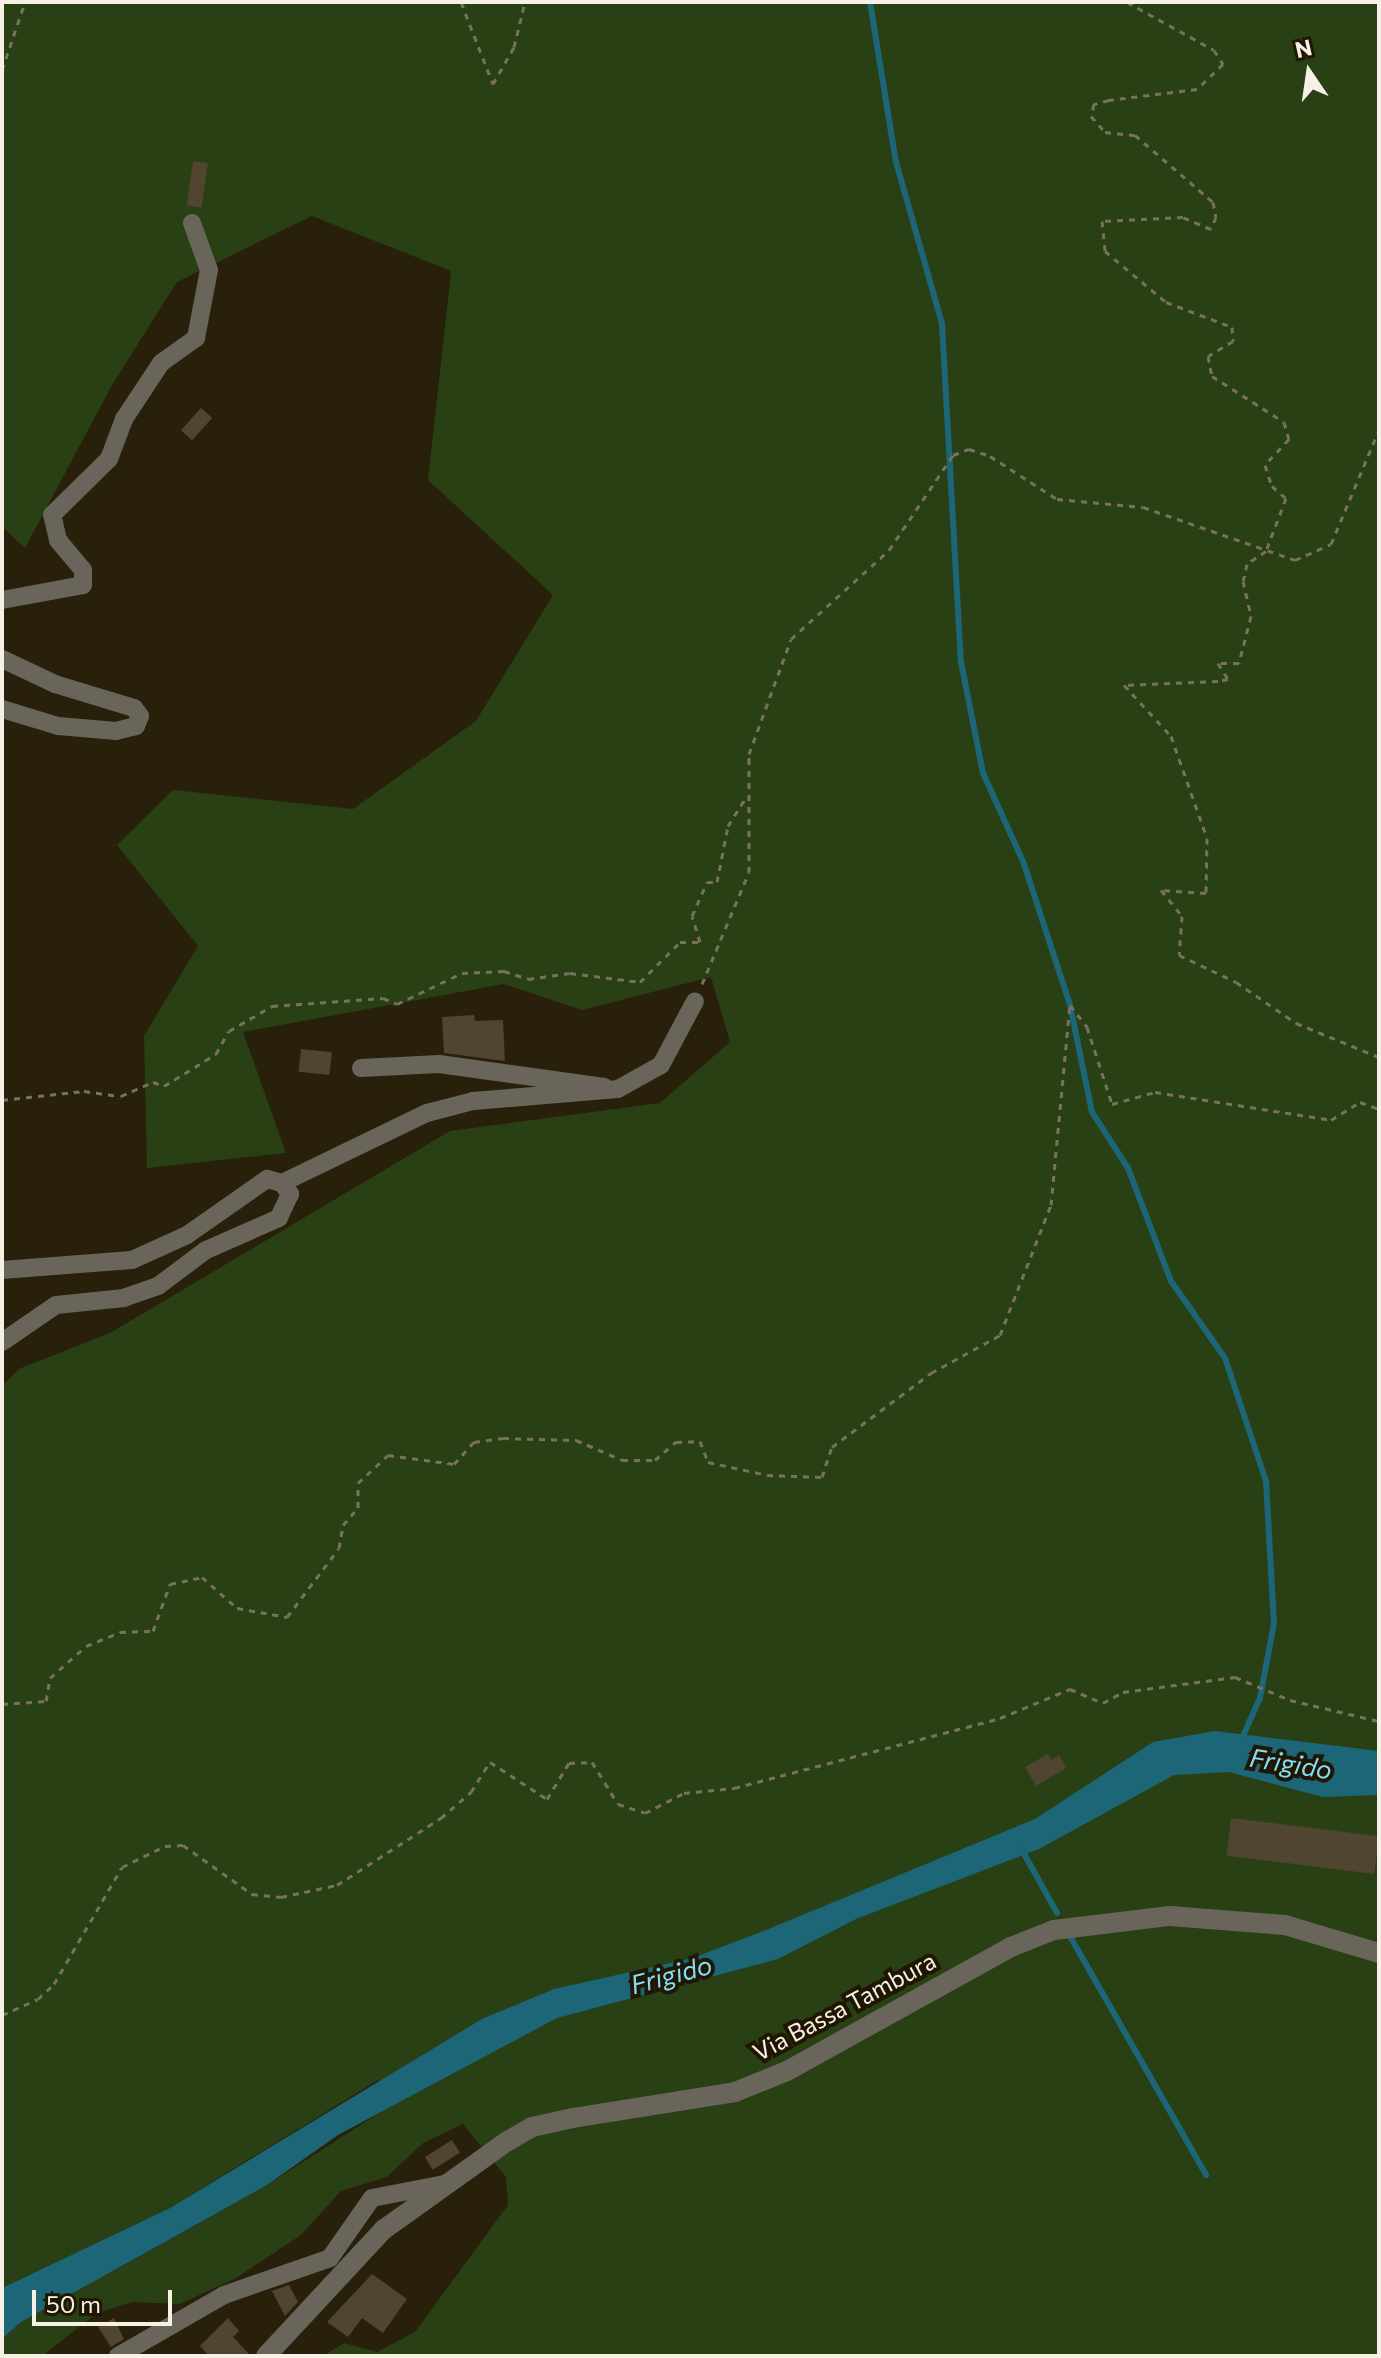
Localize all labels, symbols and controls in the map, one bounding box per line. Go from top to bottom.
north arrow [1269,32,1349,112]
text: N [1292,33,1315,63]
water label: Frigido [1248,1741,1334,1785]
street label: Via Bassa Tambura [748,1946,940,2066]
water label: Frigido [627,1948,715,2000]
scale bar [36,2274,176,2324]
text: 50 m [46,2289,101,2318]

